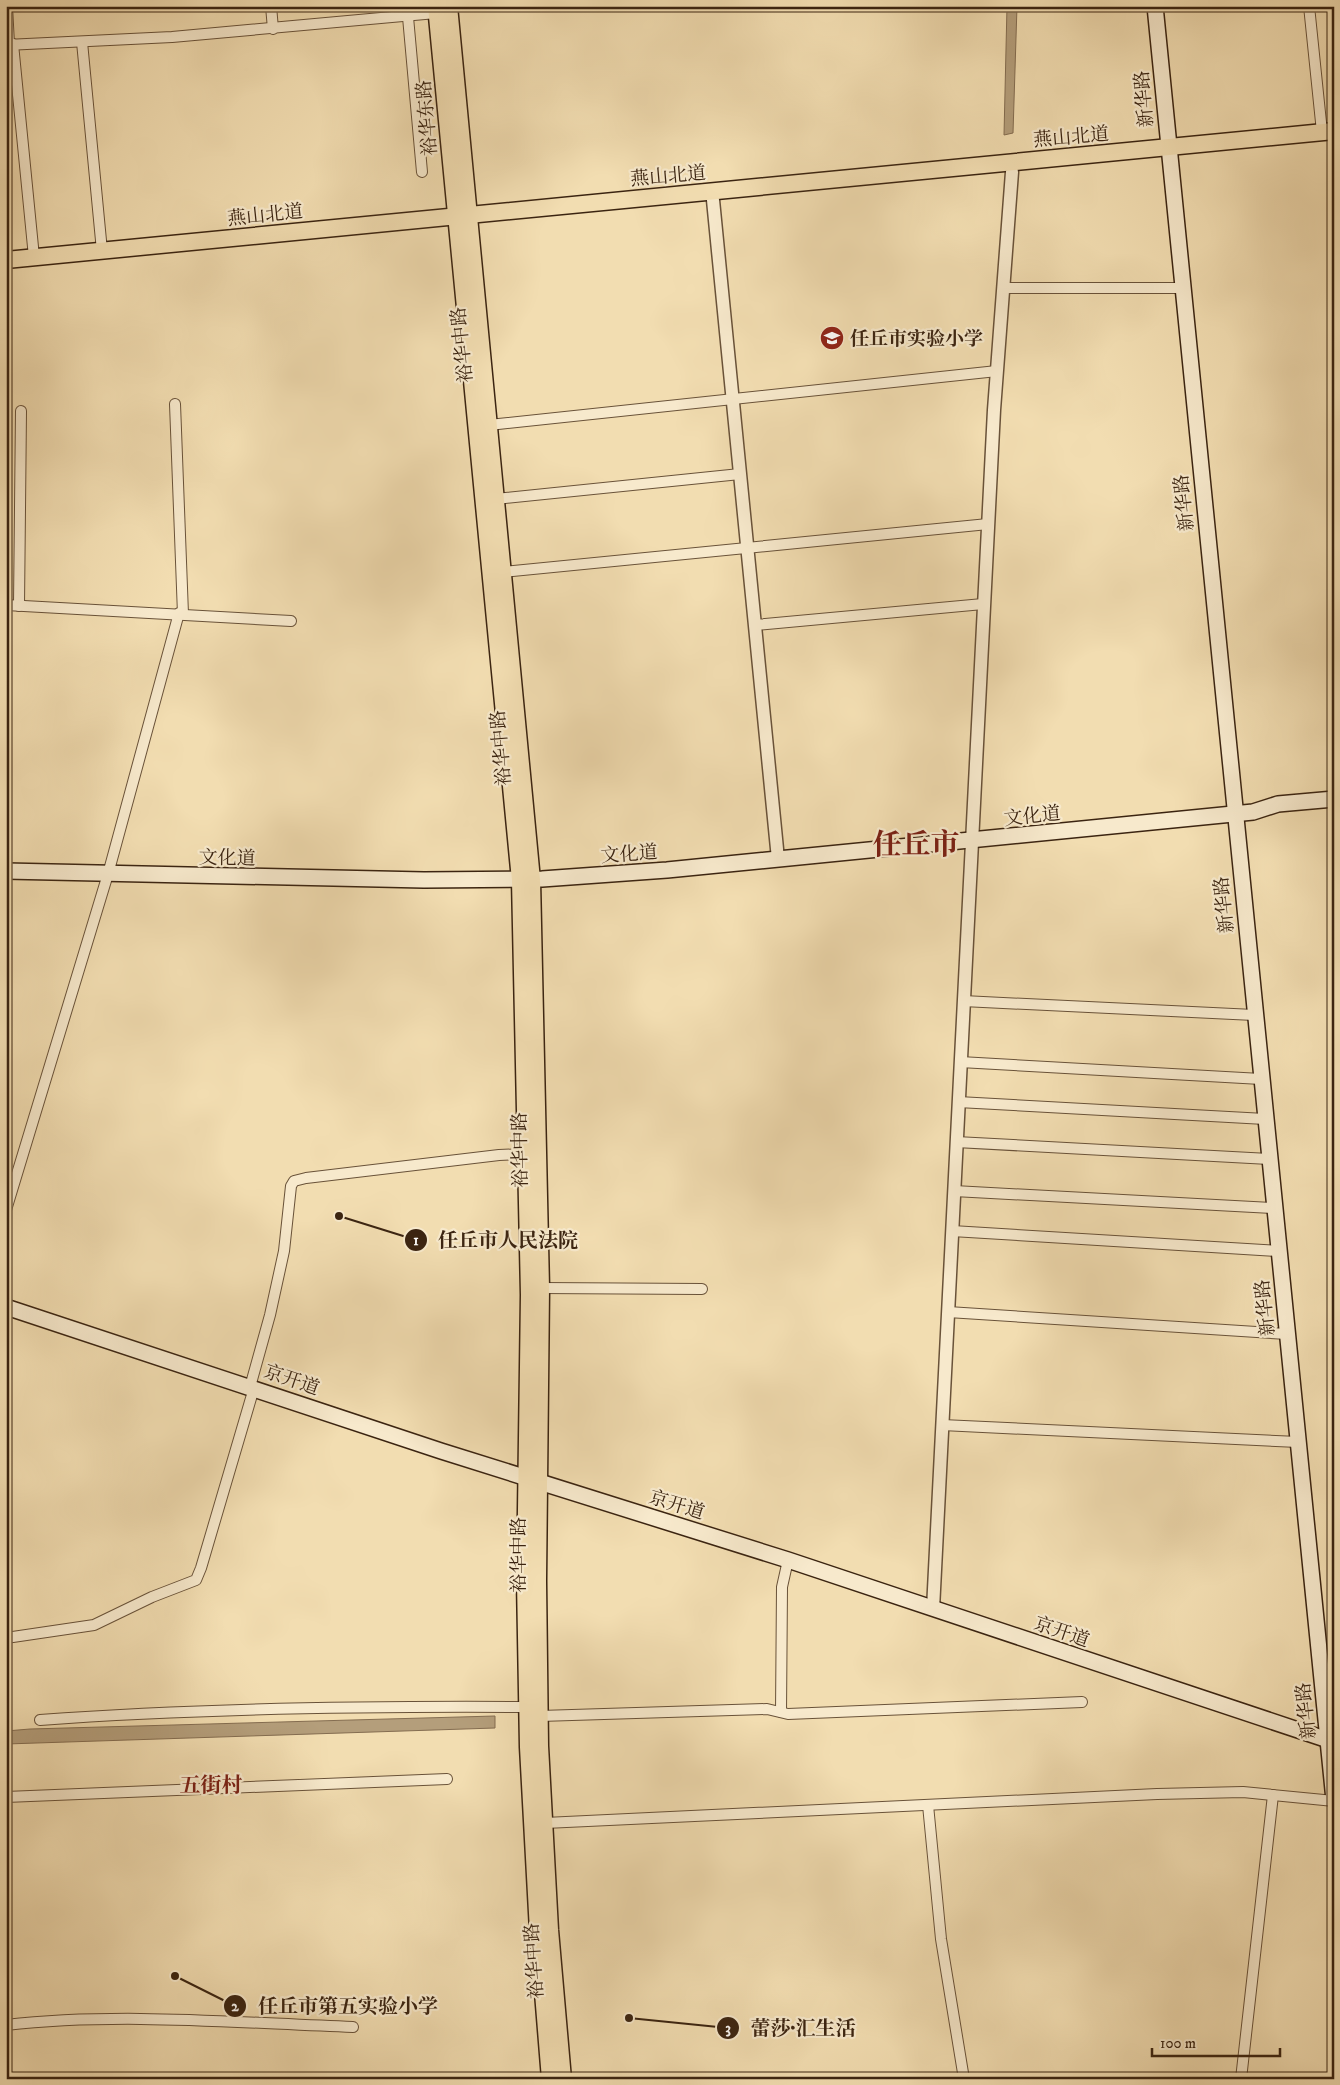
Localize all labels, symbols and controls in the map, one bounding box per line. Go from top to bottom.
street label: 新华路 [1131,69,1158,128]
street label: 裕华东路 [413,79,442,157]
street label: 燕山北道 [1032,123,1110,152]
street label: 燕山北道 [629,162,707,191]
street label: 燕山北道 [226,200,304,231]
street label: 裕华中路 [447,306,478,384]
school or university icon: 任丘市实验小学 [819,325,845,351]
place label: 任丘市实验小学 [850,328,983,351]
street label: 新华路 [1170,473,1199,532]
street label: 裕华中路 [487,709,516,787]
street label: 文化道 [1003,802,1062,831]
district label: 任丘市 [872,828,960,864]
street label: 文化道 [600,841,658,868]
street label: 文化道 [198,847,256,870]
street label: 新华路 [1210,875,1239,934]
street label: 裕华中路 [508,1112,533,1188]
callout: 任丘市人民法院 [403,1223,588,1258]
text: 任丘市人民法院 [438,1229,578,1254]
text: 1 [413,1231,419,1250]
street label: 新华路 [1251,1278,1280,1337]
street label: 京开道 [261,1360,322,1401]
street label: 京开道 [646,1486,707,1525]
street label: 裕华中路 [508,1517,531,1593]
street label: 京开道 [1031,1612,1092,1653]
street label: 新华路 [1292,1681,1321,1740]
district label: 五街村 [180,1773,243,1799]
street label: 裕华中路 [520,1922,549,2000]
callout: 任丘市第五实验小学 [223,1988,448,2023]
text: 任丘市第五实验小学 [258,1995,438,2020]
text: 2 [231,1997,239,2016]
callout: 蕾莎·汇生活 [716,2010,865,2045]
text: 蕾莎·汇生活 [751,2017,855,2042]
text: 3 [725,2019,731,2038]
scale bar [1152,2025,1280,2057]
text: 100 m [1160,2034,1196,2053]

